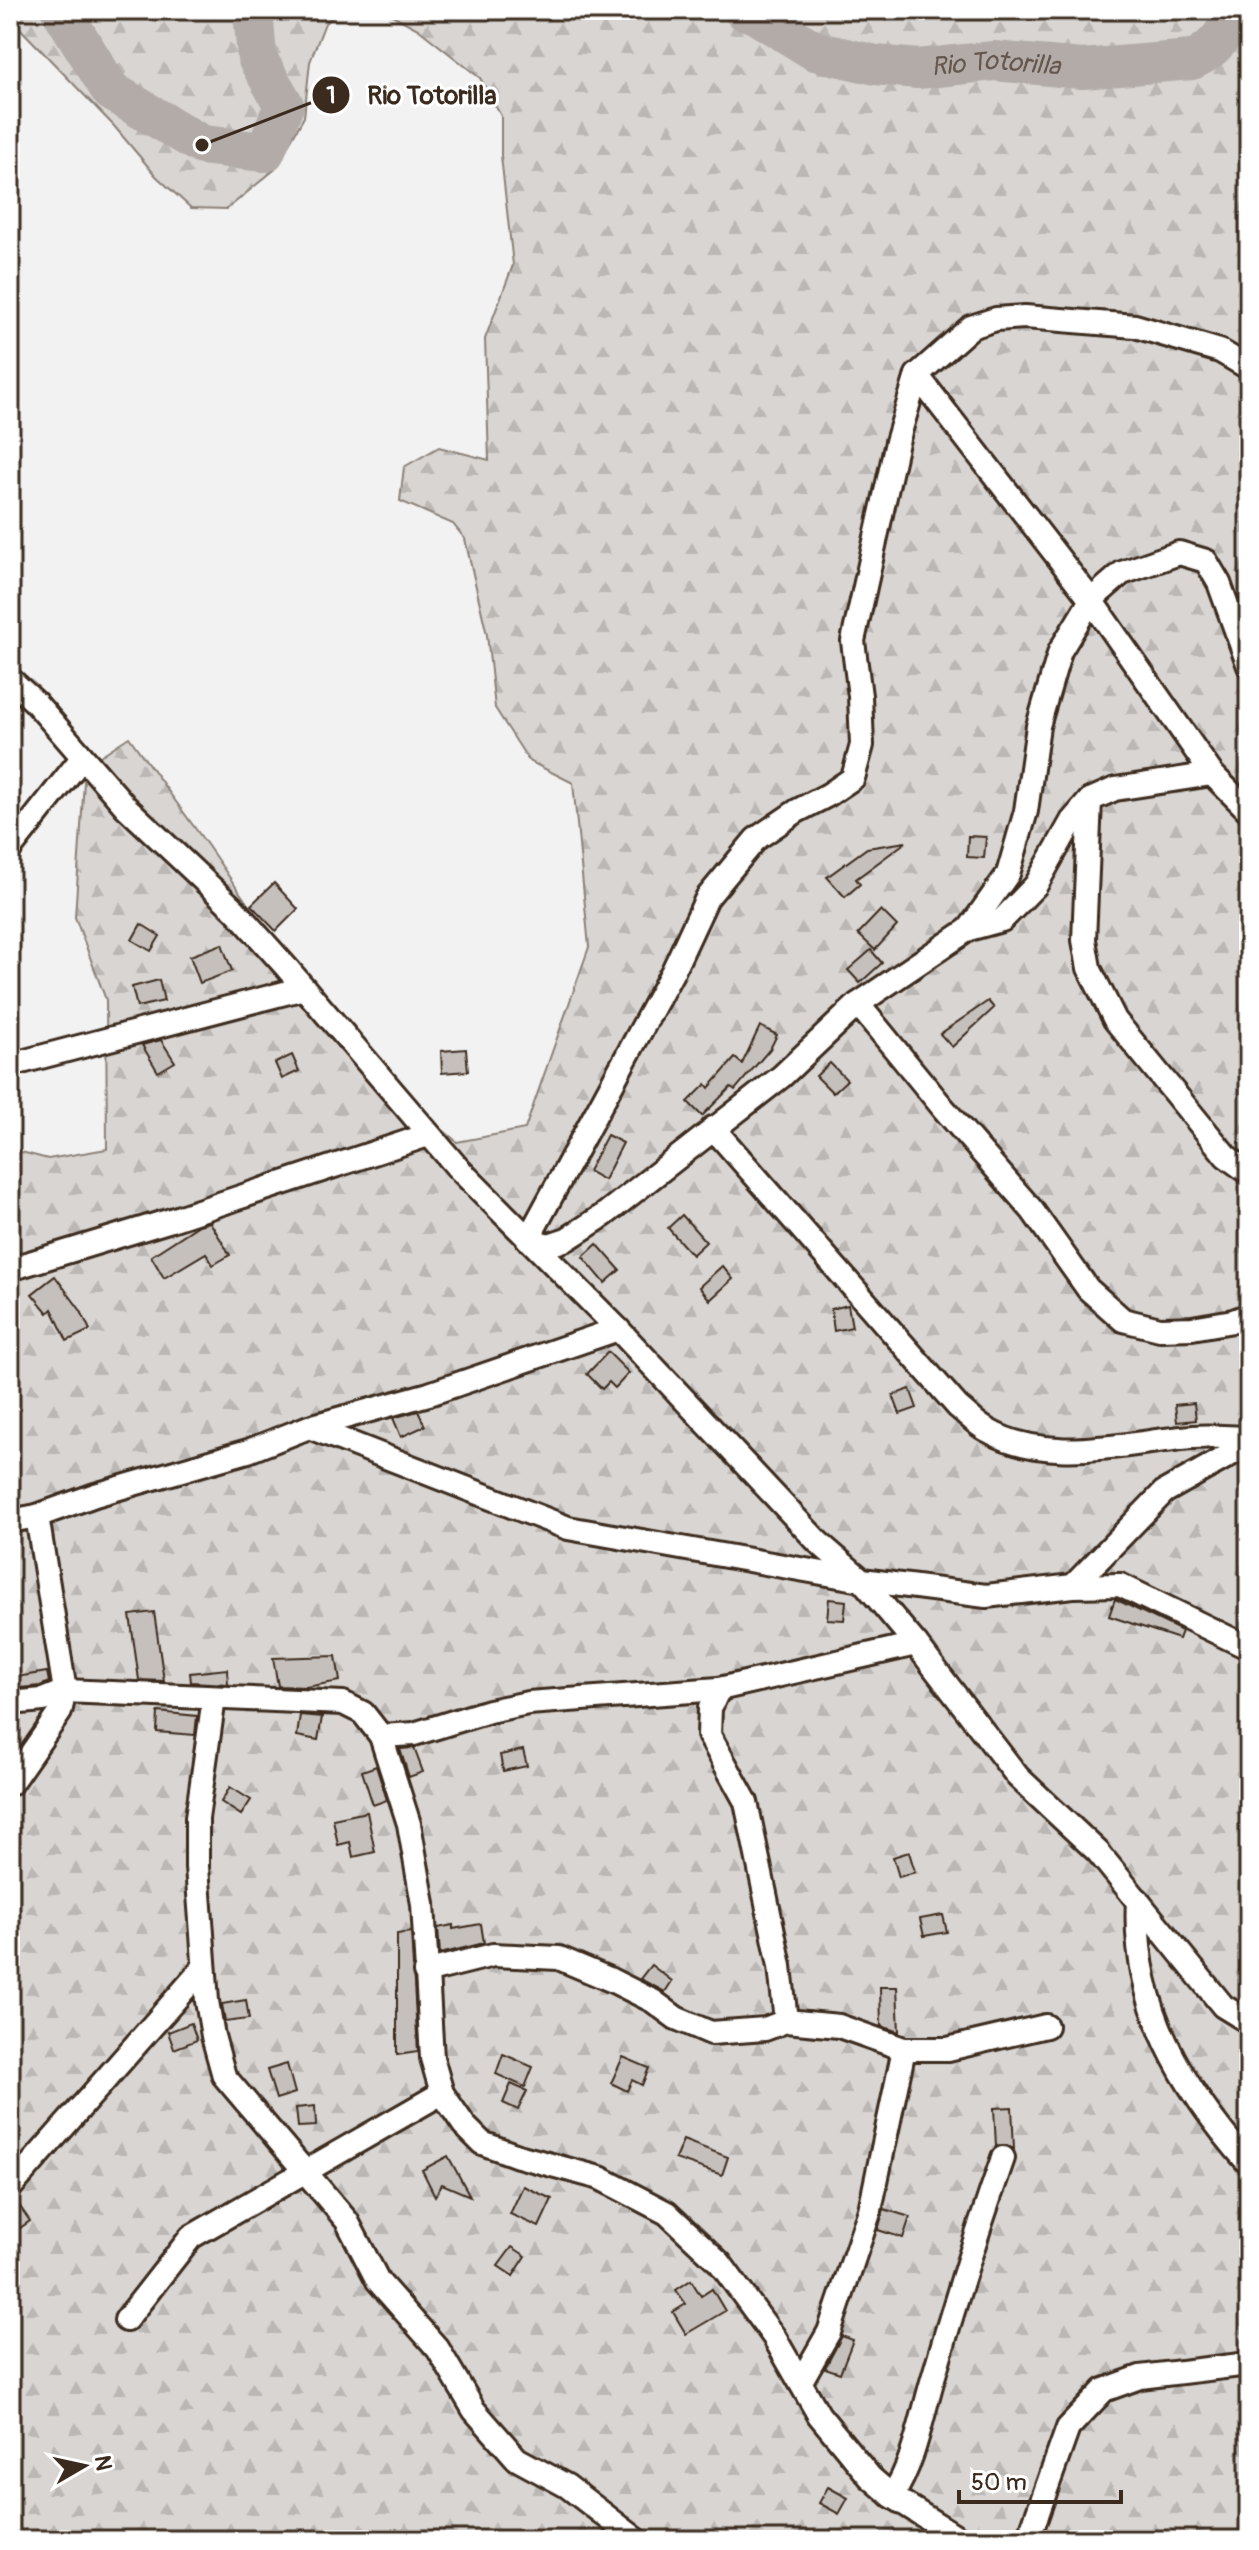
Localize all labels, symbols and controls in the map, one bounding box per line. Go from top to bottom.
water label: Rio Totorilla [930,45,1063,84]
callout: Rio Totorilla [311,70,512,120]
text: Rio Totorilla [367,80,497,112]
text: 1 [326,81,336,110]
north arrow [44,2426,124,2506]
text: N [88,2453,118,2473]
scale bar [959,2454,1121,2504]
text: 50 m [971,2468,1027,2497]

